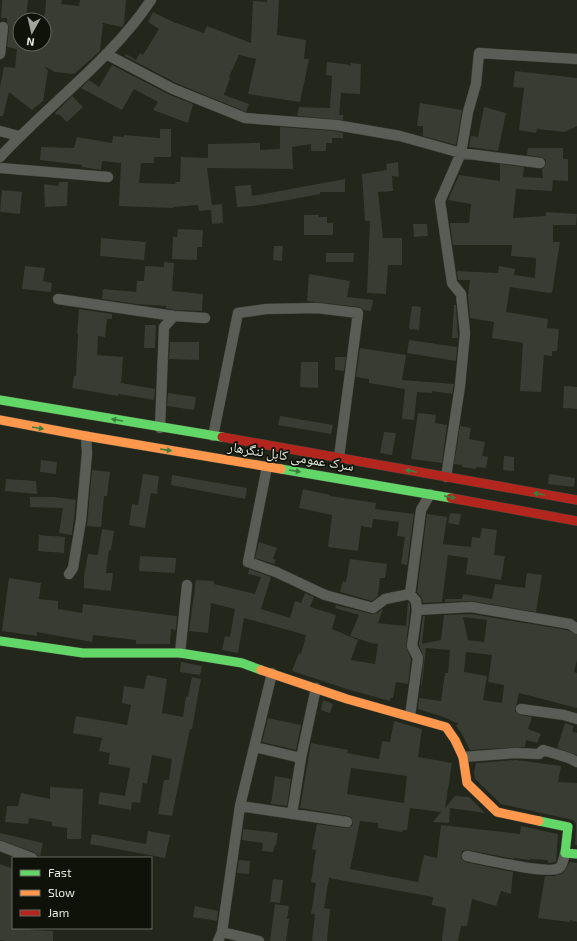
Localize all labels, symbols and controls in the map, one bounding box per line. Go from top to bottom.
north arrow [12,12,52,52]
text: N [26,35,35,49]
one-way arrow [111,417,123,423]
one-way arrow [32,425,44,431]
street label: سرک عمومی کابل ننگرهار [226,437,355,475]
one-way arrow [160,447,173,453]
one-way arrow [405,467,417,473]
one-way arrow [289,468,301,474]
one-way arrow [532,490,545,496]
one-way arrow [444,495,457,501]
legend [12,857,152,929]
text: Fast [48,865,72,879]
text: Slow [48,885,75,899]
text: Jam [48,905,69,919]

